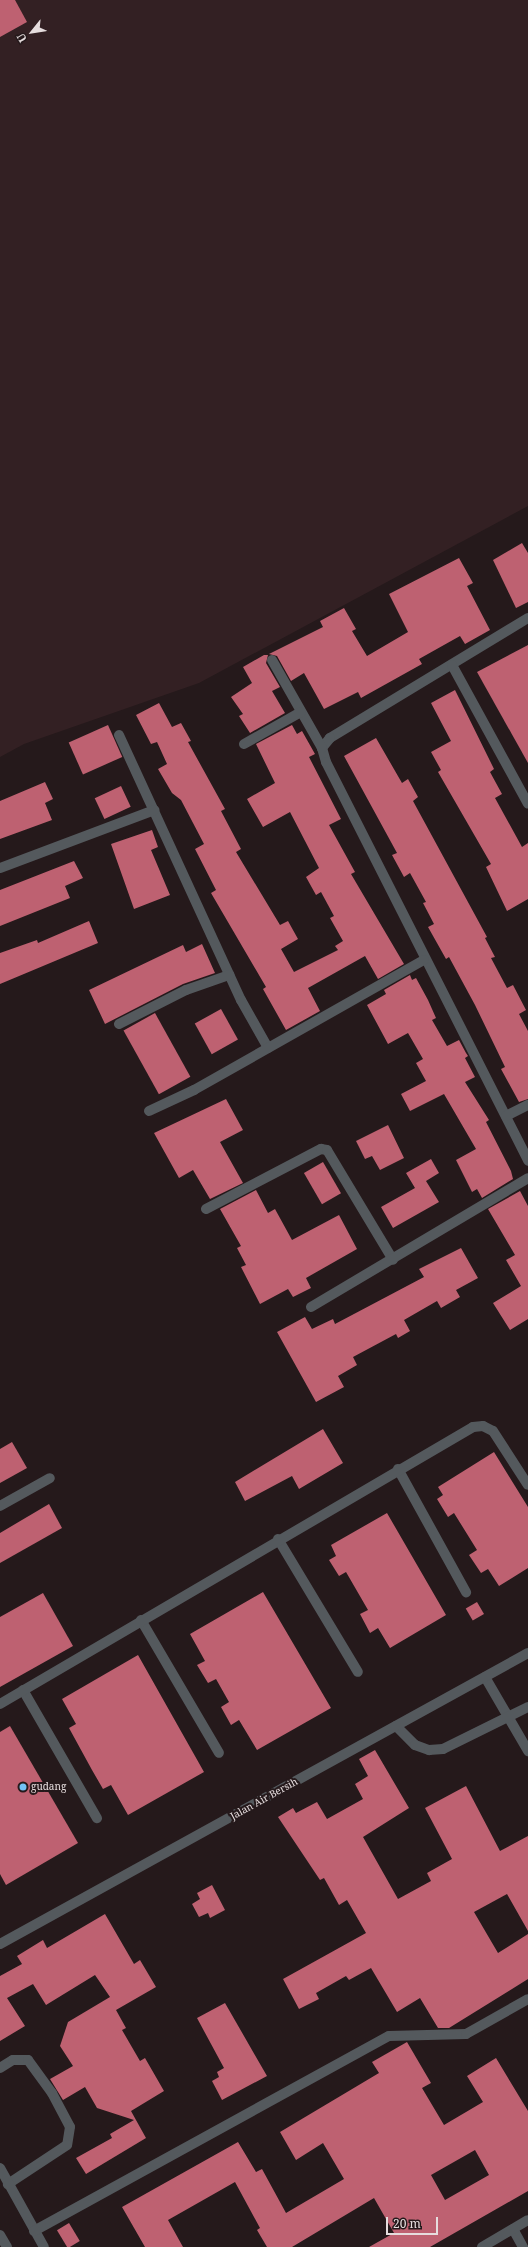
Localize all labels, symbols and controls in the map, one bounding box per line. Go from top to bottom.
north arrow [12,12,52,52]
text: U [13,31,30,46]
street label: Jalan Air Bersih [228,1776,300,1822]
place label: gudang [31,1781,66,1793]
marker: gudang [18,1782,28,1792]
scale bar [388,2209,440,2235]
text: 20 m [393,2215,421,2232]

